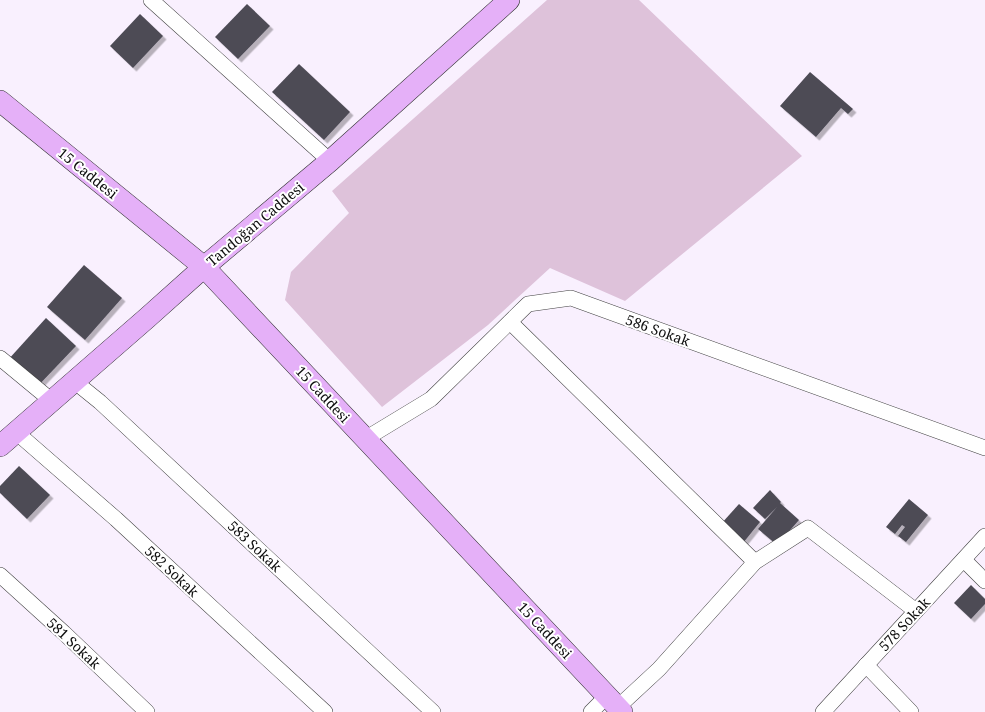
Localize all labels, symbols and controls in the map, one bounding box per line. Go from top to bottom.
street label: 15 Caddesi [54,143,122,203]
street label: Tandoğan Caddesi [202,177,308,270]
street label: 586 Sokak [623,310,694,351]
street label: 15 Caddesi [292,361,355,427]
street label: 583 Sokak [224,516,287,576]
street label: 582 Sokak [141,541,204,601]
street label: 578 Sokak [874,592,934,655]
street label: 15 Caddesi [514,597,577,663]
street label: 581 Sokak [43,613,106,673]

